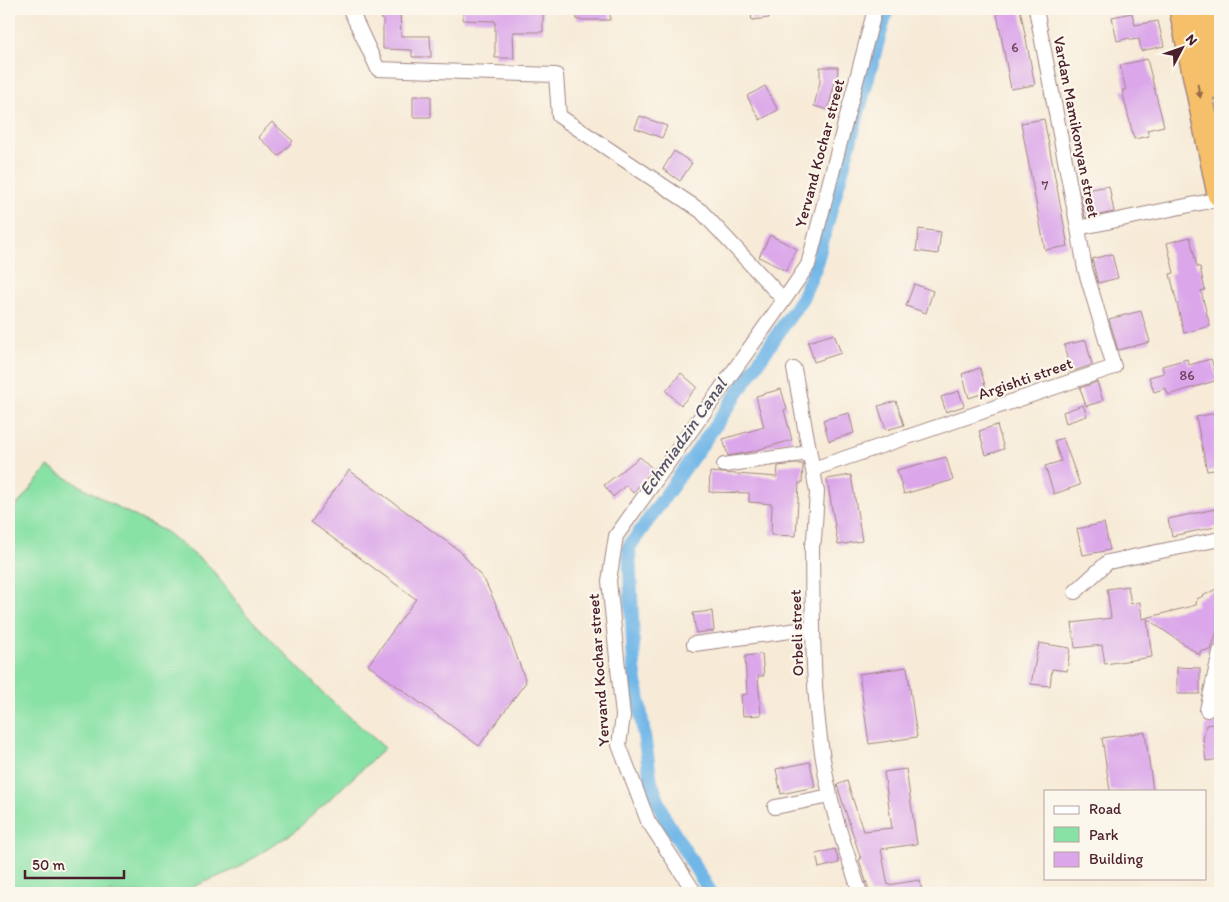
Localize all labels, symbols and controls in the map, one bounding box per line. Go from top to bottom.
north arrow [1156,22,1206,72]
text: N [1182,31,1201,49]
street label: Vardan Mamikonyan street [1050,35,1103,220]
house number: 6 [1011,39,1019,56]
street label: Yervand Kochar street [790,77,848,230]
one-way arrow [1195,83,1203,98]
house number: 7 [1042,177,1049,194]
street label: Argishti street [975,353,1075,404]
house number: 86 [1179,367,1195,384]
water label: Echmiadzin Canal [634,373,733,500]
street label: Orbeli street [785,589,808,677]
street label: Yervand Kochar street [584,593,613,747]
legend [1044,790,1206,880]
text: Road [1089,800,1122,818]
text: Park [1089,826,1119,844]
scale bar [25,847,124,879]
text: Building [1089,850,1143,868]
text: 50 m [32,856,65,874]

